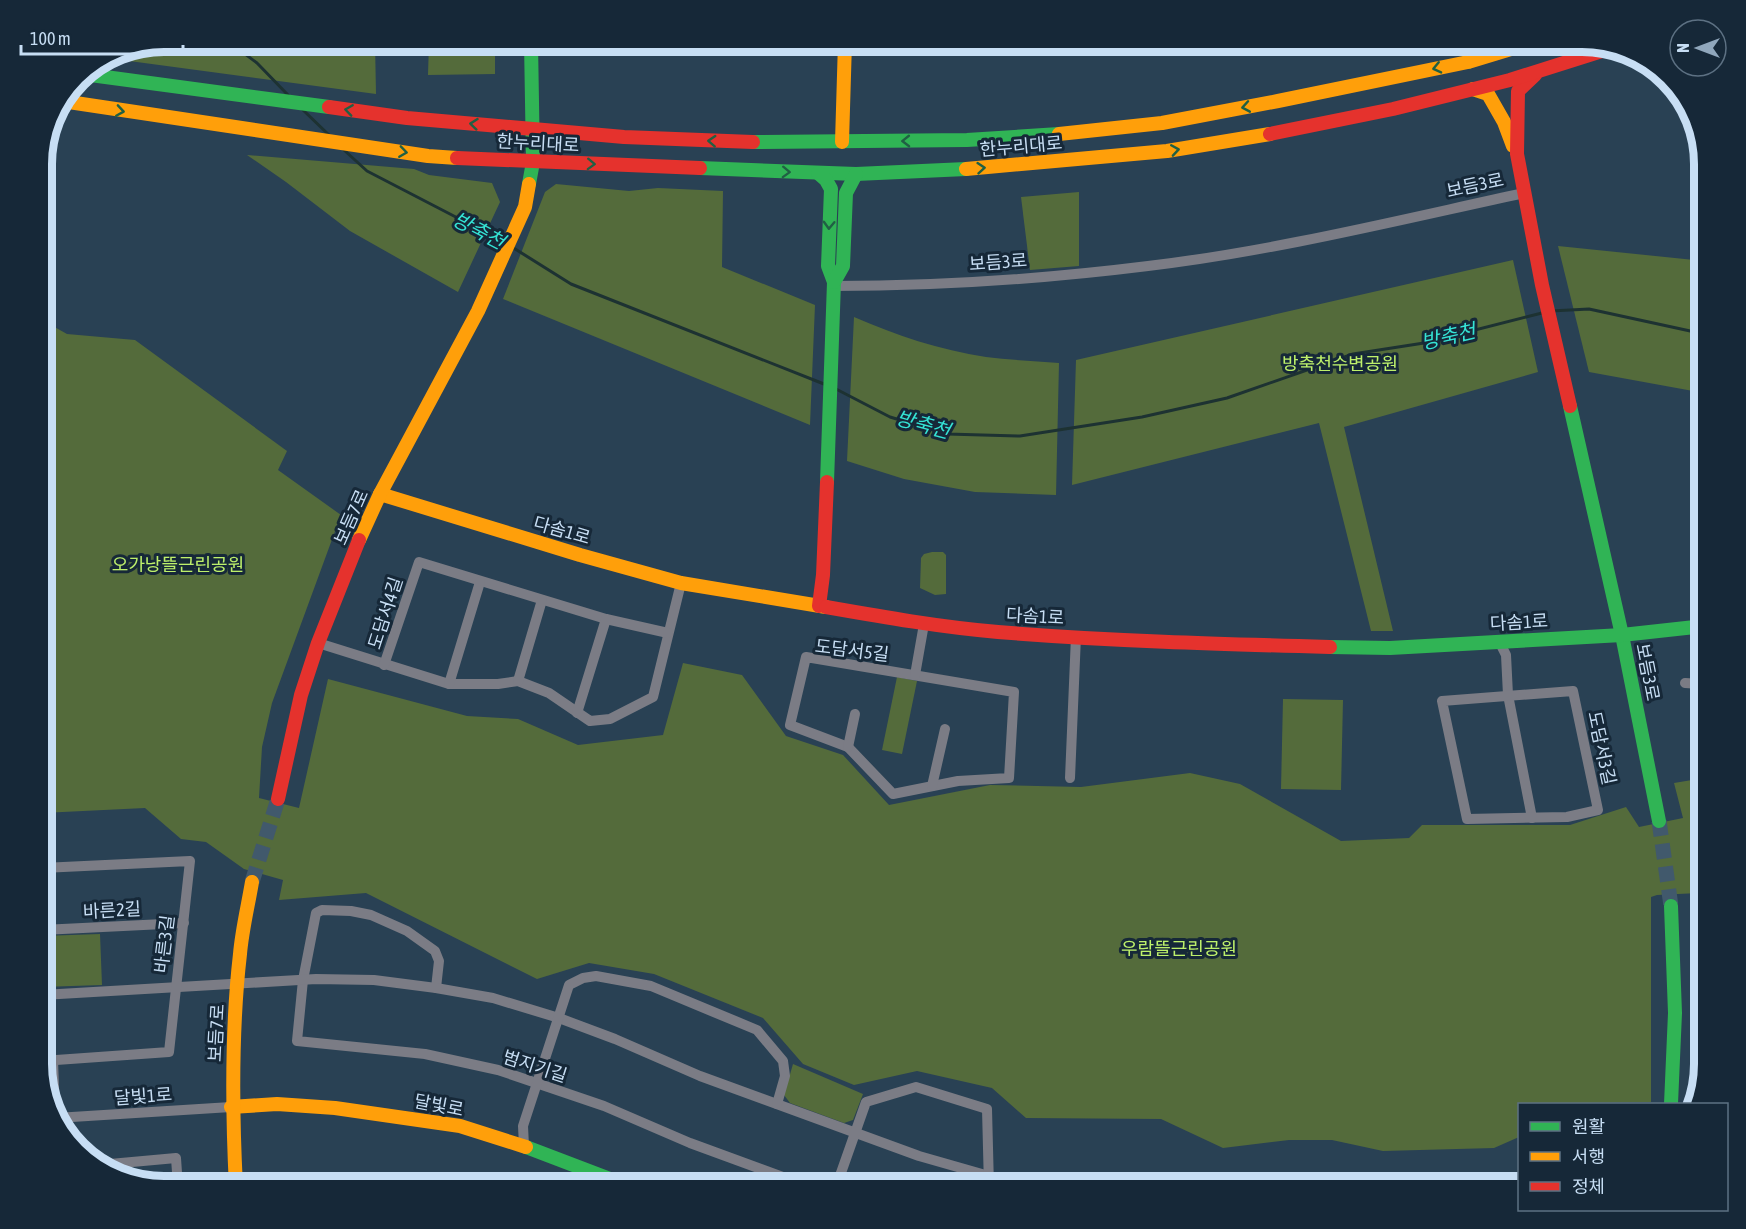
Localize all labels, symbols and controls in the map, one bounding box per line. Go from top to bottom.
scale bar [21,18,183,56]
north arrow [1668,18,1728,78]
text: 100 m [30,28,71,49]
text: N [1674,43,1692,53]
one-way arrow [1432,61,1442,74]
one-way arrow [1242,100,1252,113]
one-way arrow [115,104,124,116]
one-way arrow [345,104,354,116]
one-way arrow [470,118,479,131]
street label: 한누리대로 [496,130,580,156]
street label: 한누리대로 [979,132,1063,160]
one-way arrow [707,135,716,148]
one-way arrow [902,135,911,147]
one-way arrow [1170,144,1180,157]
one-way arrow [399,146,408,158]
one-way arrow [587,158,596,170]
one-way arrow [976,161,985,174]
one-way arrow [782,166,791,178]
street label: 보듬3로 [1444,169,1506,201]
water label: 방축천 [449,207,511,254]
one-way arrow [823,221,836,230]
street label: 보듬3로 [968,249,1028,275]
water label: 방축천 [1419,318,1480,353]
park label: 방축천수변공원 [1282,353,1398,374]
water label: 방축천 [893,406,955,443]
street label: 보듬7로 [330,486,372,548]
street label: 다솜1로 [531,512,593,548]
park label: 오가낭뜰근린공원 [112,554,244,575]
street label: 도담서4길 [363,574,407,652]
street label: 다솜1로 [1005,604,1065,628]
street label: 다솜1로 [1489,610,1549,634]
street label: 도담서5길 [814,635,890,665]
street label: 보듬3로 [1632,641,1664,703]
street label: 도담서3길 [1584,709,1620,787]
street label: 바른2길 [82,898,142,922]
street label: 바른3길 [150,914,178,974]
park label: 우람뜰근린공원 [1121,938,1237,959]
street label: 보듬7로 [204,1003,228,1063]
street label: 범지기길 [500,1046,570,1086]
street label: 달빛1로 [113,1083,173,1109]
street label: 달빛로 [413,1090,465,1120]
legend [1518,1103,1728,1211]
text: 원활 [1572,1116,1605,1137]
text: 서행 [1572,1146,1605,1167]
text: 정체 [1572,1176,1605,1197]

